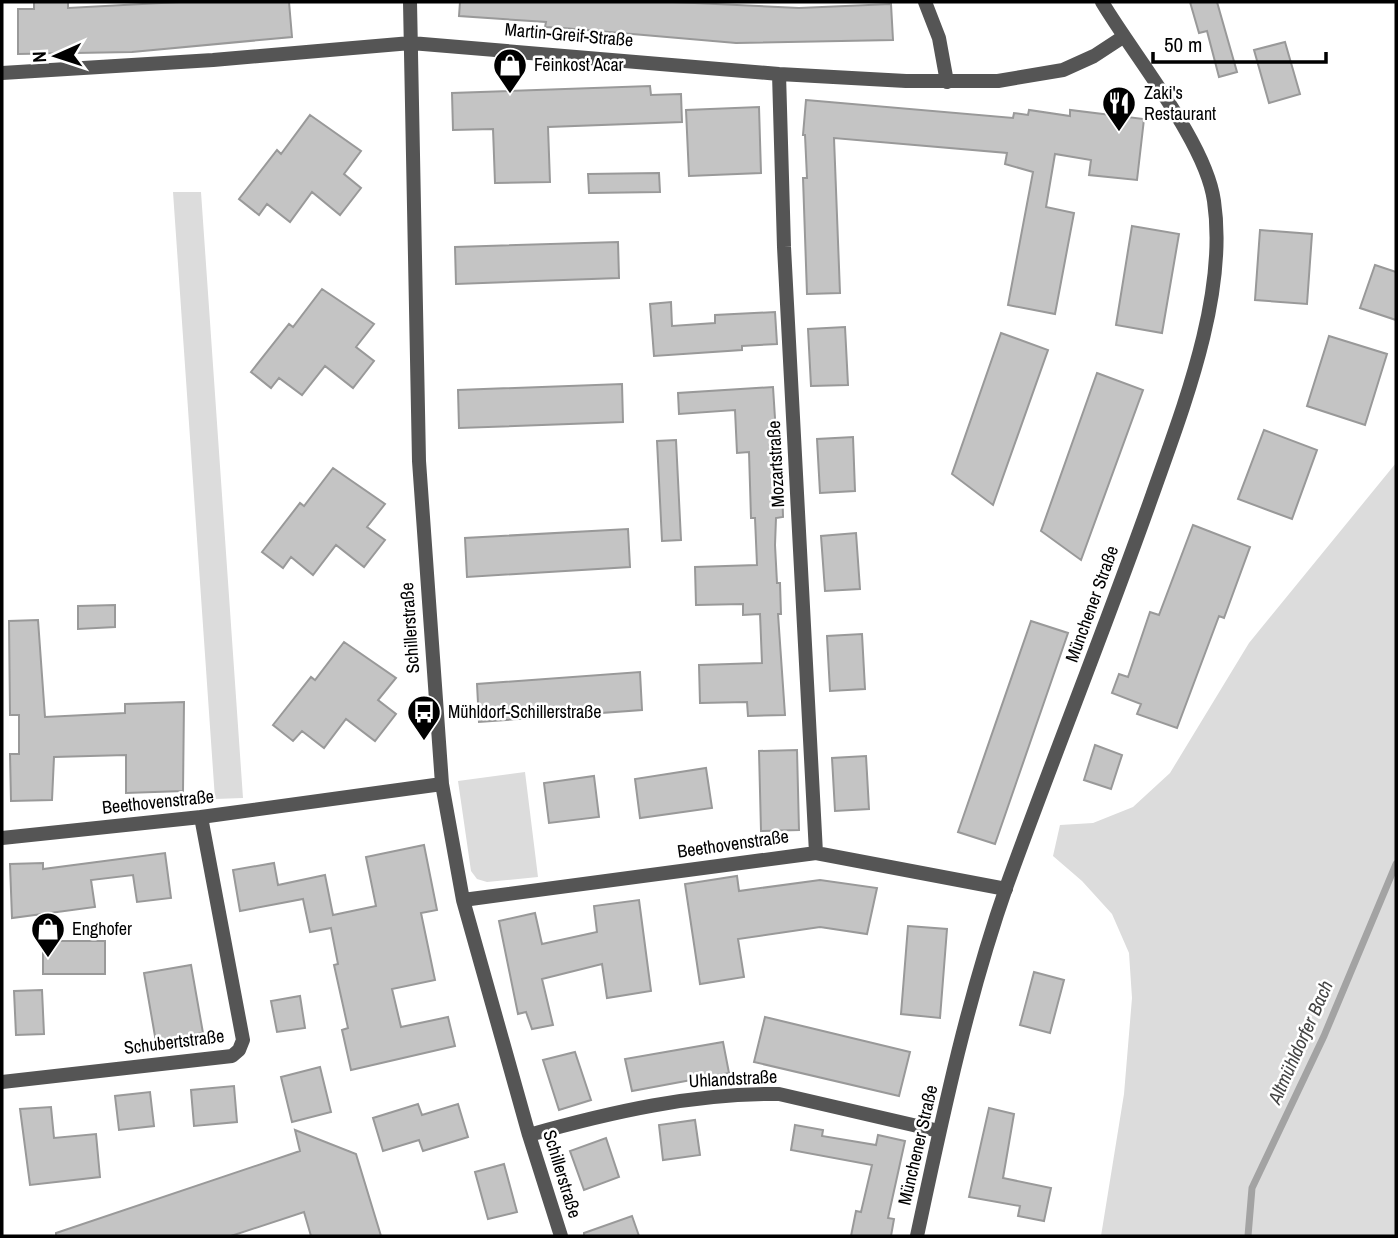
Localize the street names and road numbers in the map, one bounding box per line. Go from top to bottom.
street label: Martin-Greif-Straße [504,16,634,53]
street label: Mozartstraße [761,420,790,508]
street label: Münchener Straße [1059,542,1124,666]
street label: Schillerstraße [394,582,425,674]
street label: Beethovenstraße [101,783,215,820]
street label: Beethovenstraße [676,823,790,864]
street label: Schubertstraße [122,1023,226,1060]
street label: Uhlandstraße [688,1064,778,1093]
street label: Münchener Straße [892,1083,943,1207]
street label: Schillerstraße [537,1127,588,1221]

